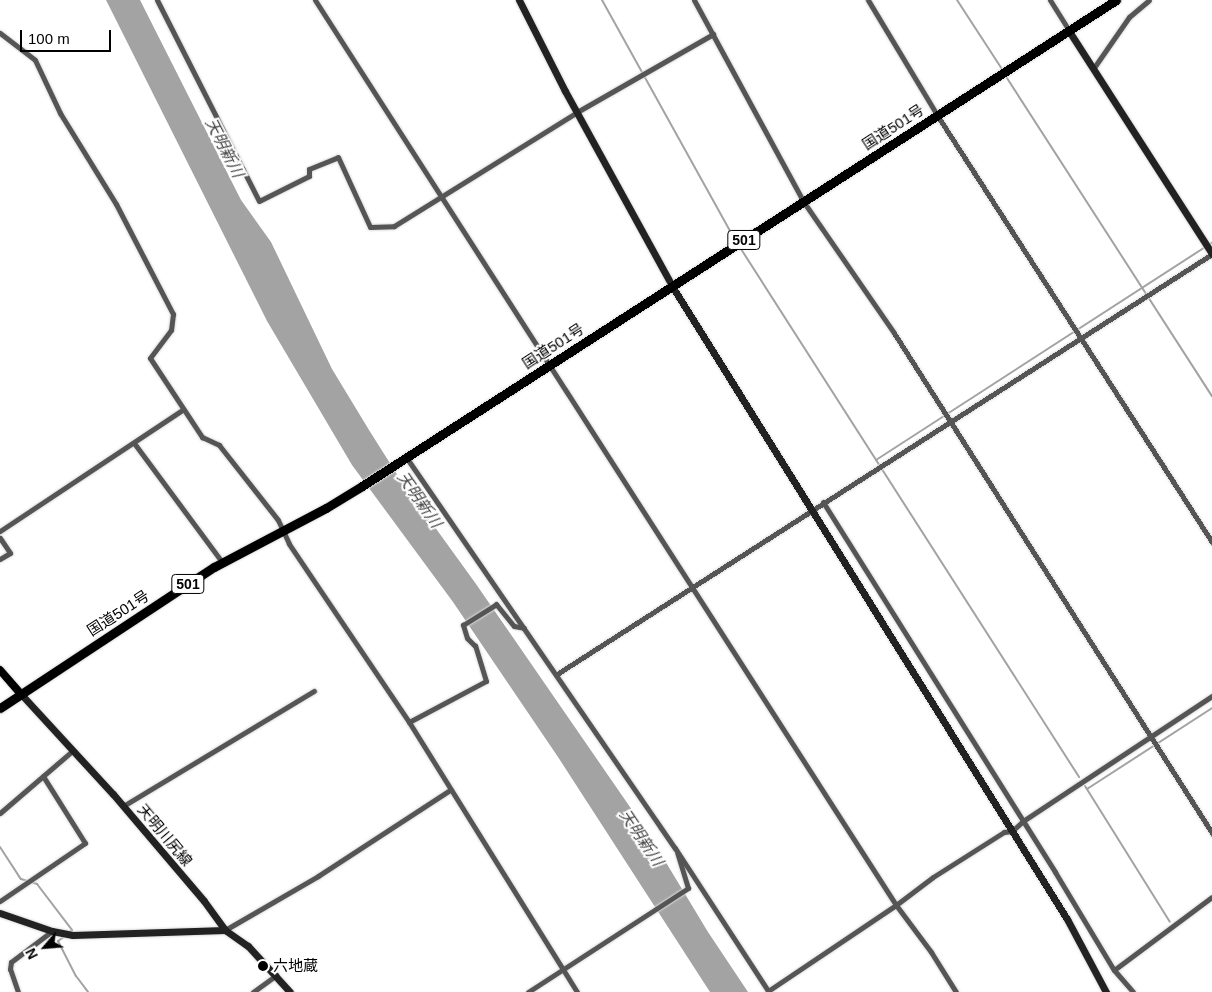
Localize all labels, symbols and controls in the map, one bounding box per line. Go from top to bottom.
scale bar [22,20,114,52]
text: 100 m [28,30,70,47]
street label: 国道501号 [859,100,927,154]
water label: 天明新川 [201,115,247,181]
road number: 501 [726,228,762,252]
street label: 国道501号 [519,319,587,373]
water label: 天明新川 [393,468,445,532]
road number: 501 [170,572,206,596]
street label: 国道501号 [84,586,152,640]
street label: 天明川尻線 [134,800,196,870]
water label: 天明新川 [615,806,667,870]
north arrow [20,922,70,972]
text: N [22,946,41,962]
place label: 六地蔵 [273,957,318,975]
marker: 六地蔵 [257,960,269,972]

